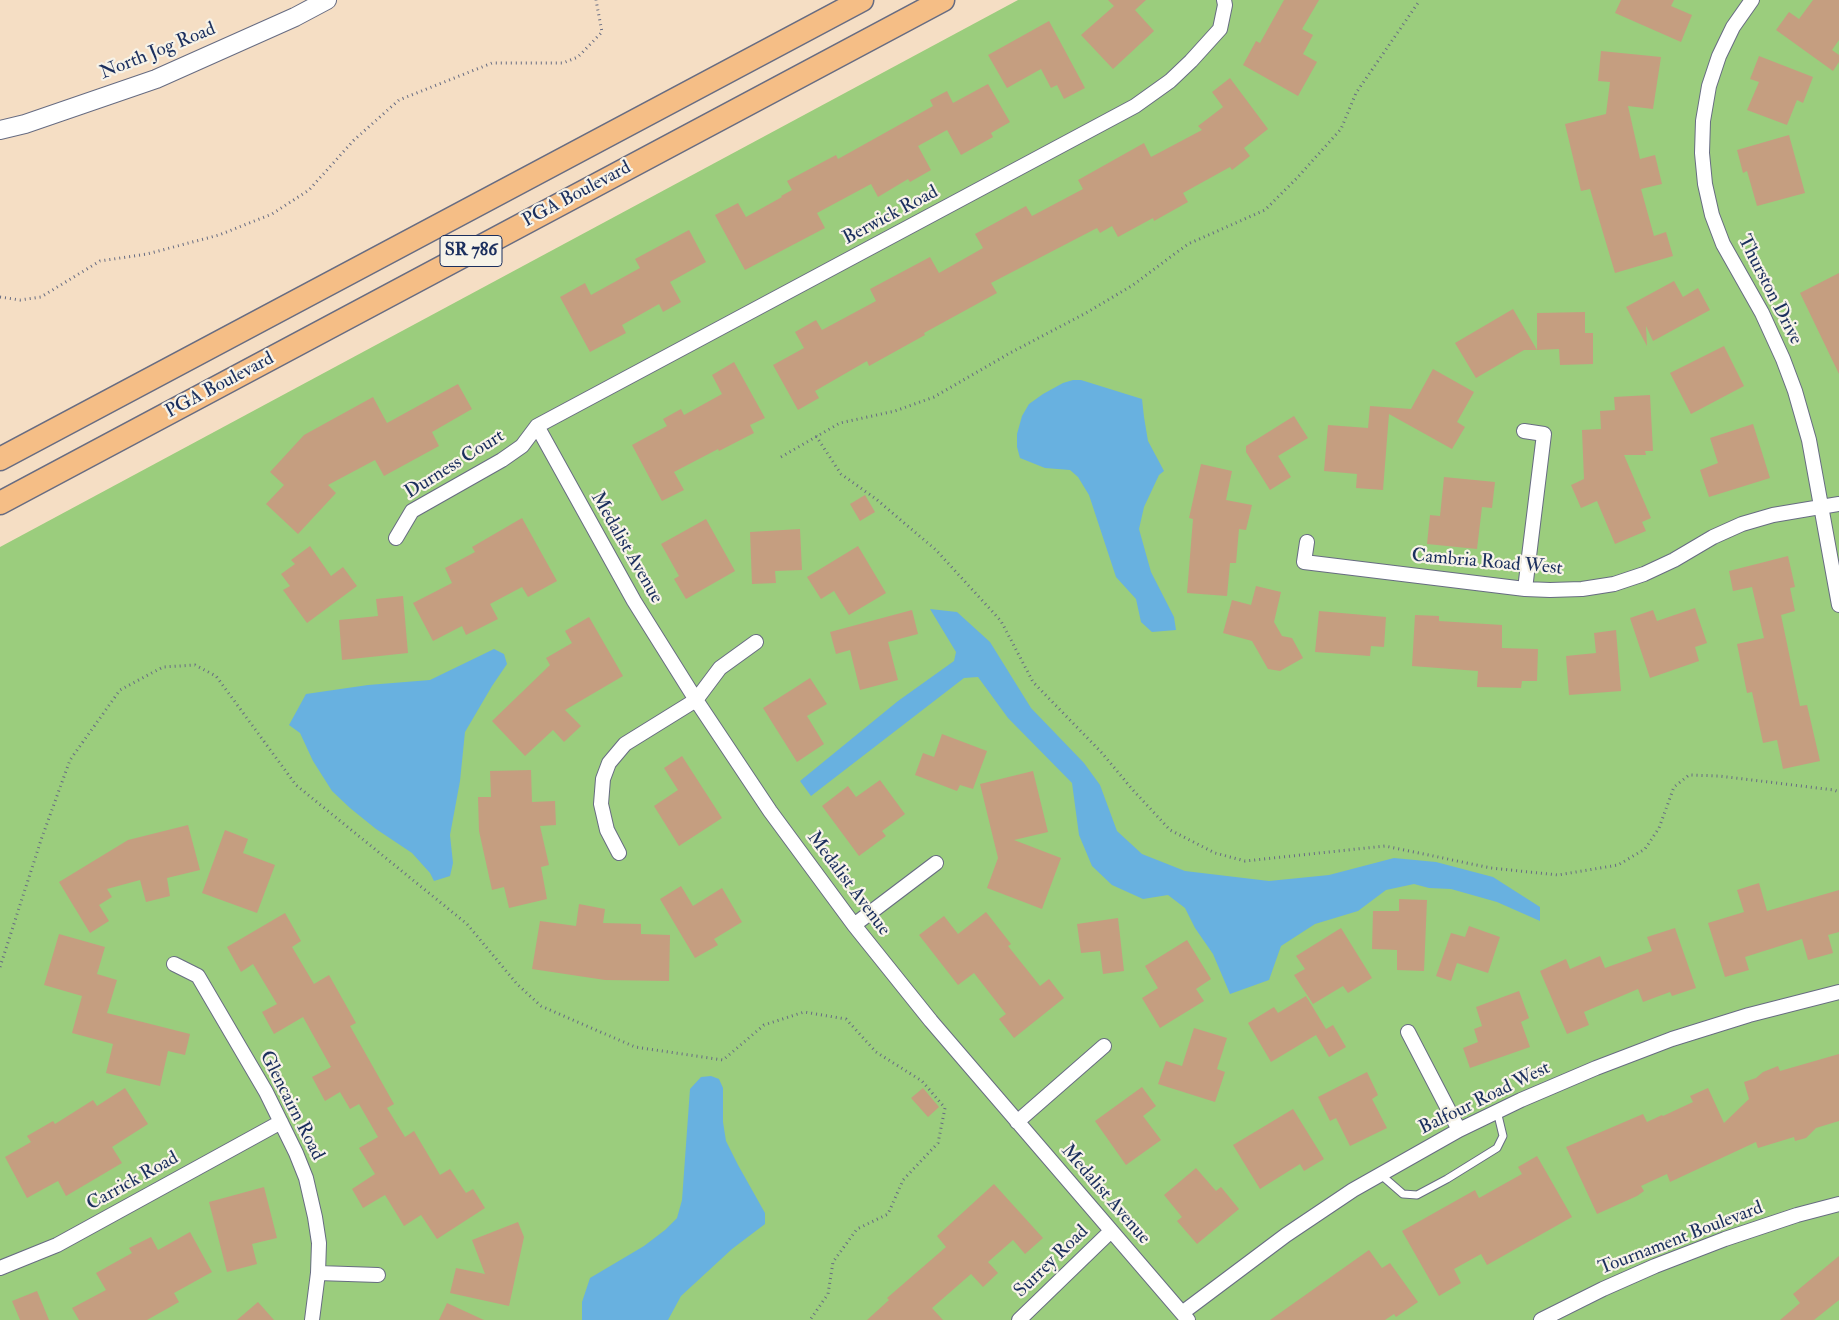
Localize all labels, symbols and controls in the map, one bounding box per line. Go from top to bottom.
street label: North Jog Road [97,18,219,86]
street label: PGA Boulevard [519,157,635,233]
street label: Berwick Road [839,181,943,251]
street label: Thurston Drive [1732,231,1806,349]
road number: SR 786 [440,236,502,266]
street label: PGA Boulevard [162,348,278,424]
street label: Durness Court [401,425,509,505]
street label: Medalist Avenue [585,488,667,608]
street label: Cambria Road West [1411,545,1563,581]
street label: Medalist Avenue [801,827,895,941]
street label: Glencairn Road [254,1048,328,1164]
street label: Balfour Road West [1416,1057,1554,1141]
street label: Medalist Avenue [1055,1140,1155,1250]
street label: Carrick Road [83,1147,183,1217]
street label: Tournament Boulevard [1596,1197,1766,1281]
street label: Surrey Road [1010,1221,1094,1303]

